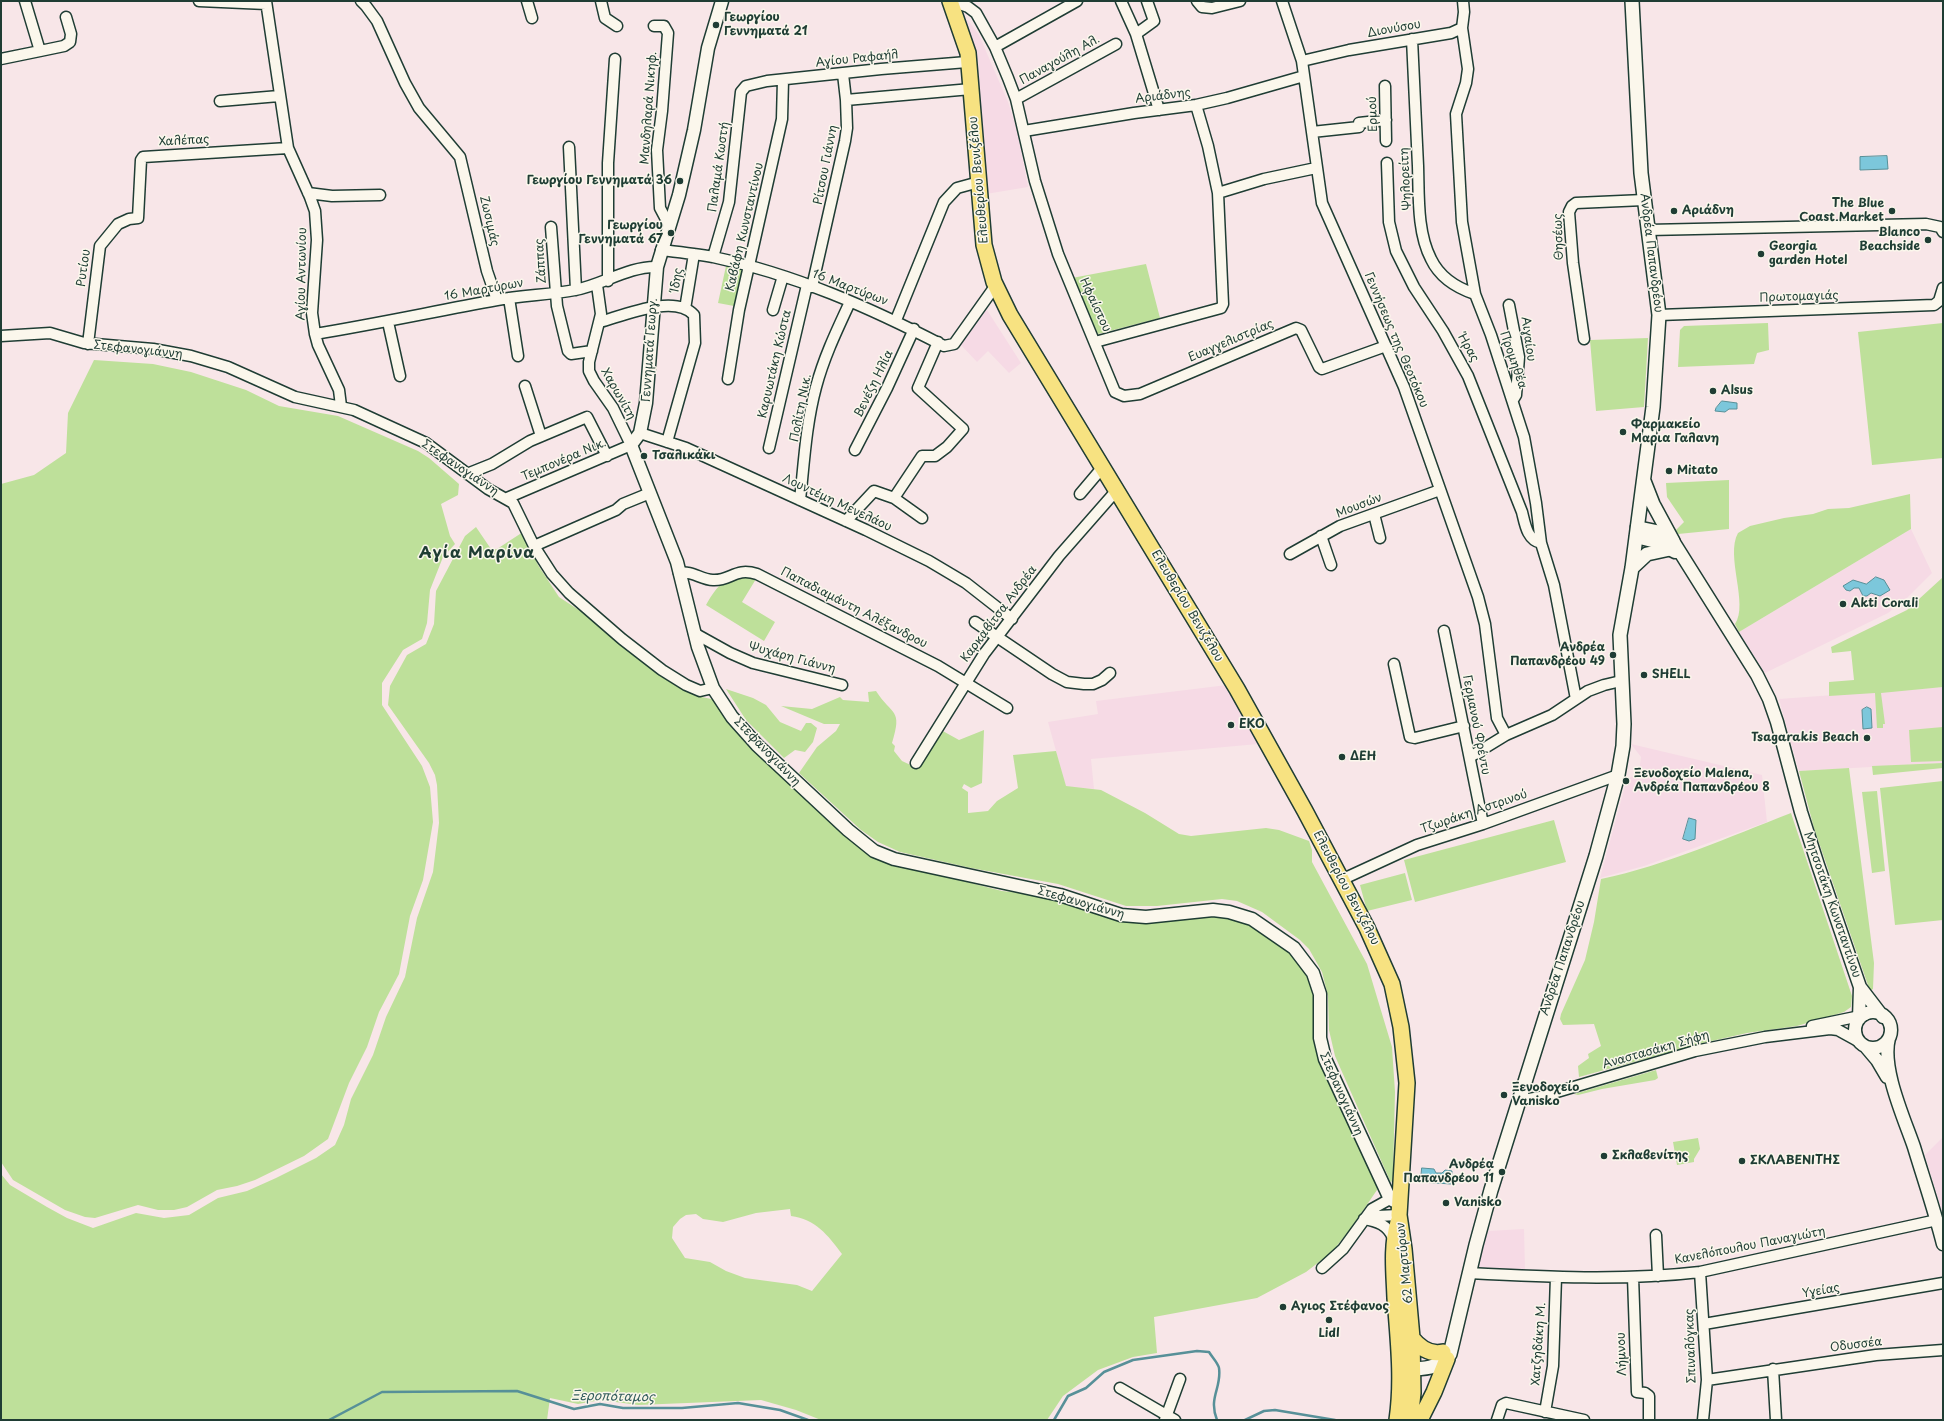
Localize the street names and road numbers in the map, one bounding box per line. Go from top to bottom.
street label: Διονύσου [1366,17,1422,41]
street label: Παναγούλη Αλ. [1017,32,1103,88]
street label: Αγίου Ραφαήλ [815,47,899,71]
street label: Μανδηλαρά Νικηφ. [638,51,660,165]
street label: Αριάδνης [1134,85,1192,107]
street label: Ερμού [1365,96,1381,132]
street label: Ελευθερίου Βενιζέλου [966,116,992,244]
street label: Παλαμά Κωστή [706,121,732,213]
street label: Ρίτσου Γιάννη [811,124,841,206]
street label: Χαλέπας [158,132,210,150]
street label: Ψηλορείτη [1397,147,1415,211]
street label: Καβάφη Κωνσταντίνου [723,161,767,293]
street label: Ανδρέα Παπανδρέου [1637,193,1665,313]
street label: Ζωσιμάς [476,194,502,248]
street label: Θησέως [1551,213,1567,261]
street label: Αγίου Αντωνίου [294,227,310,321]
street label: Ζάππας [532,238,550,284]
street label: Ρυτίου [74,248,94,288]
street label: Ίδης [668,267,686,293]
street label: 16 Μαρτύρων [810,267,890,309]
street label: Γεννήσεως της Θεοτόκου [1361,270,1431,410]
street label: 16 Μαρτύρων [443,276,525,304]
street label: Ηφαίστου [1076,276,1114,334]
street label: Πρωτομαγιάς [1759,288,1839,306]
street label: Γεννηματά Γεωργ. [639,298,661,402]
street label: Καρυωτάκη Κώστα [756,308,794,420]
street label: Αιγαίου [1518,316,1538,362]
street label: Ευαγγελιστρίας [1186,317,1276,365]
street label: Προμηθέα [1496,329,1530,391]
street label: Ήρας [1454,331,1482,365]
street label: Στεφανογιάννη [93,338,183,362]
street label: Βενέζη Ηλία [851,348,897,420]
street label: Χαρωνίτη [597,366,639,422]
street label: Πολίτη Νικ. [787,373,815,443]
street label: Τεμπονέρα Νικ. [519,436,609,484]
street label: Στεφανογιάννη [419,437,501,499]
street label: Λουντέμη Μενελάου [780,471,894,535]
street label: Μουσών [1334,491,1384,521]
street label: Ελευθερίου Βενιζέλου [1148,548,1226,664]
street label: Καρκαβίτσα Ανδρέα [958,563,1040,665]
street label: Παπαδιαμάντη Αλέξανδρου [778,565,930,651]
street label: Ψυχάρη Γιάννη [747,639,837,677]
street label: Γερμανού Φρέντυ [1459,674,1493,776]
street label: Στεφανογιάννη [731,715,803,789]
street label: Τζωράκη Αστρινού [1419,787,1529,837]
street label: Ελευθερίου Βενιζέλου [1310,828,1382,948]
street label: Μητσοτάκη Κωνσταντίνου [1800,830,1864,980]
street label: Στεφανογιάννη [1036,884,1126,922]
street label: Ανδρέα Παπανδρέου [1538,899,1588,1017]
street label: Αναστασάκη Σήφη [1601,1028,1711,1072]
street label: Στεφανογιάννη [1316,1050,1366,1138]
street label: 62 Μαρτύρων [1394,1221,1416,1305]
street label: Κανελόπουλου Παναγιώτη [1673,1224,1827,1268]
street label: Υγείας [1801,1281,1841,1301]
street label: Χατζηδάκη Μ. [1529,1302,1549,1386]
street label: Σπιναλόγκας [1682,1308,1700,1384]
street label: Λήμνου [1614,1332,1630,1376]
street label: Οδυσσέα [1829,1335,1883,1355]

